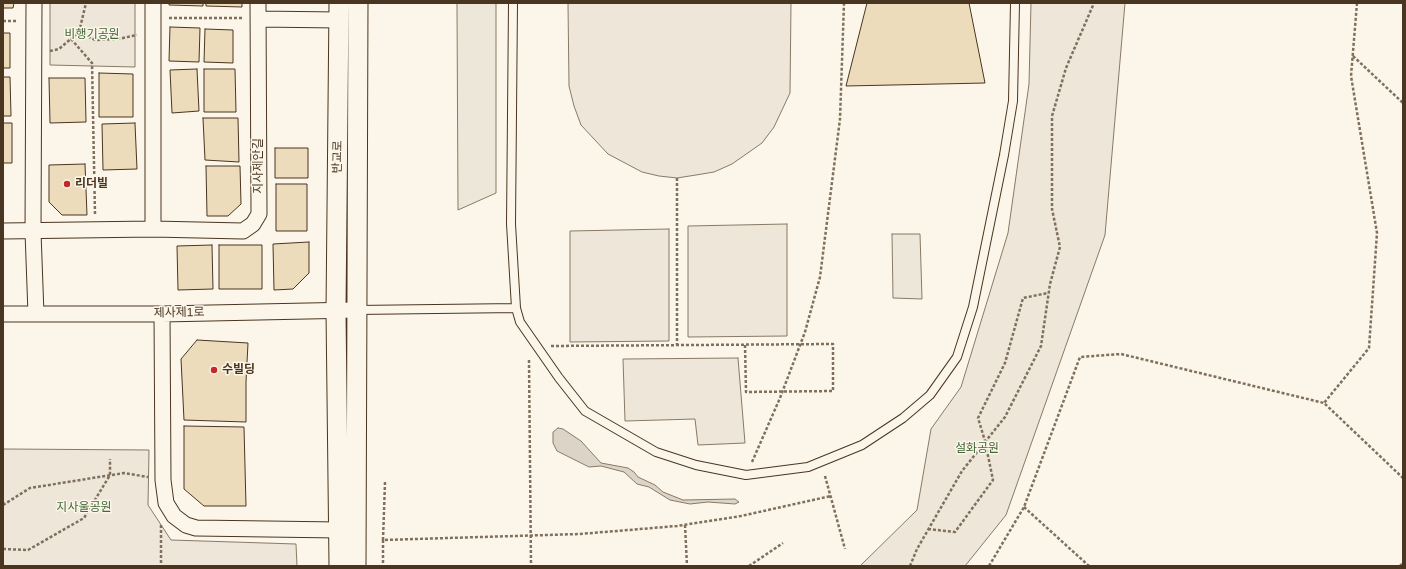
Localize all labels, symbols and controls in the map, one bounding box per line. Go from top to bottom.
park label: 비행기공원 [64,28,120,42]
street label: 지사제안길 [252,138,266,194]
street label: 반교로 [331,140,345,174]
place label: 리더빌 [75,177,108,191]
marker: 리더빌 [62,179,72,189]
street label: 제사제1로 [153,305,205,321]
place label: 수빌딩 [222,363,255,377]
marker: 수빌딩 [209,365,219,375]
park label: 설화공원 [955,442,999,456]
park label: 지사울공원 [56,501,112,515]

